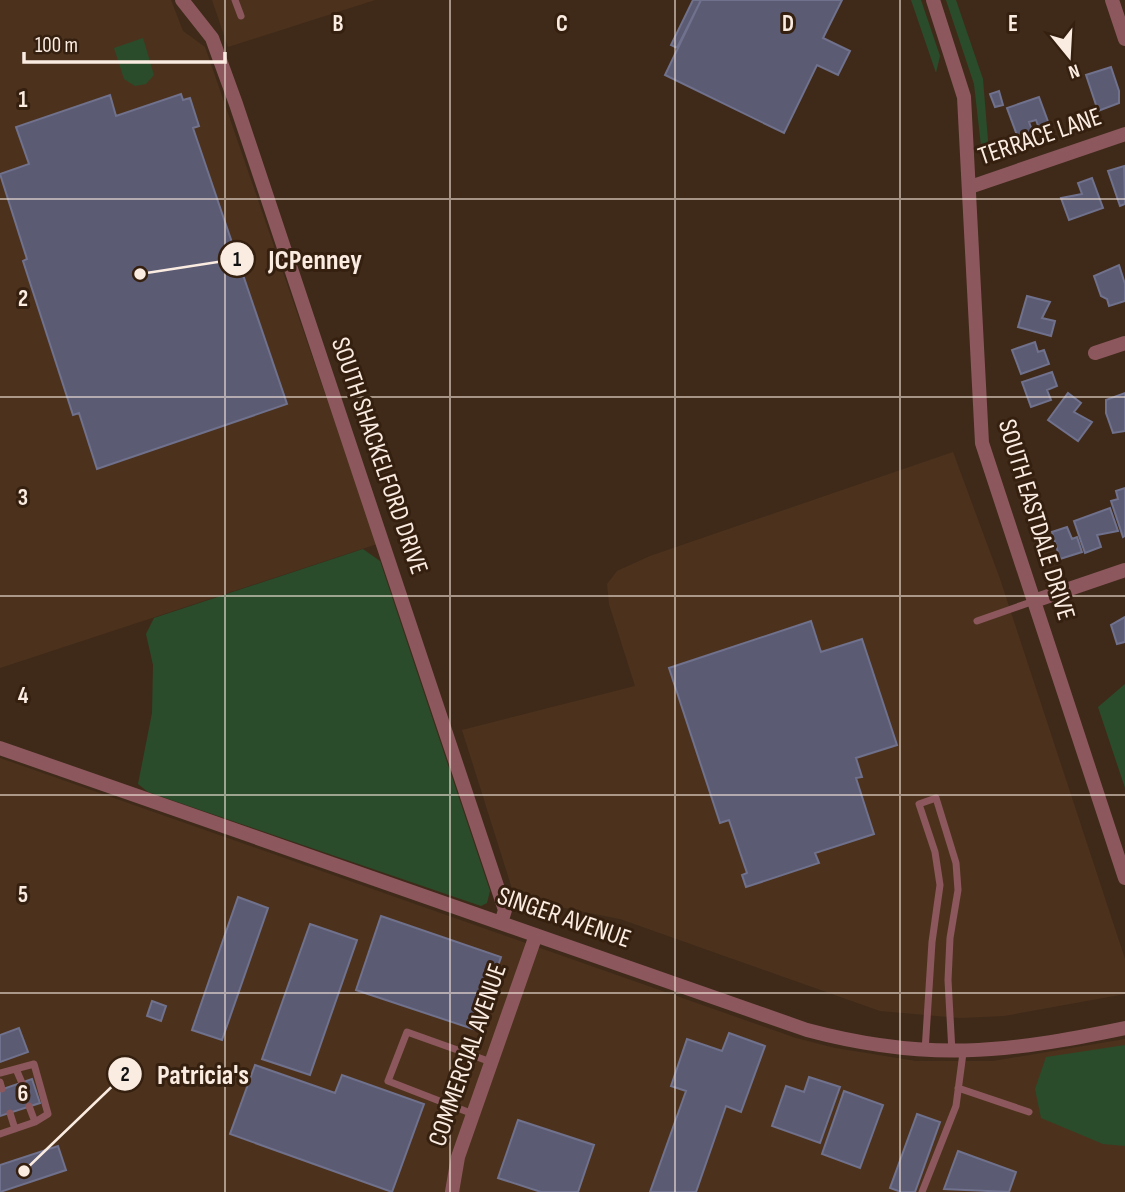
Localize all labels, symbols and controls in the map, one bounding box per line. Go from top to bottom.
text: B [333,10,344,38]
text: C [556,10,568,38]
text: D [782,10,794,38]
text: E [1008,10,1018,38]
scale bar [24,21,226,65]
north arrow [1034,21,1104,91]
text: 100 m [35,33,78,58]
text: N [1065,58,1082,83]
text: 1 [18,86,28,114]
street label: TERRACE LANE [974,101,1106,173]
callout: JCPenney [219,234,376,283]
text: JCPenney [267,244,362,277]
text: 1 [233,247,241,272]
text: 2 [18,285,28,313]
street label: SOUTH SHACKELFORD DRIVE [324,333,434,579]
street label: SOUTH EASTDALE DRIVE [991,416,1081,624]
text: 3 [18,484,28,512]
text: 4 [18,682,29,710]
text: 5 [18,881,28,909]
street label: SINGER AVENUE [493,881,635,955]
street label: COMMERCIAL AVENUE [422,960,514,1150]
callout: Patricia's [108,1049,263,1098]
text: Patricia's [157,1059,249,1092]
text: 2 [120,1062,130,1087]
text: 6 [18,1080,28,1108]

